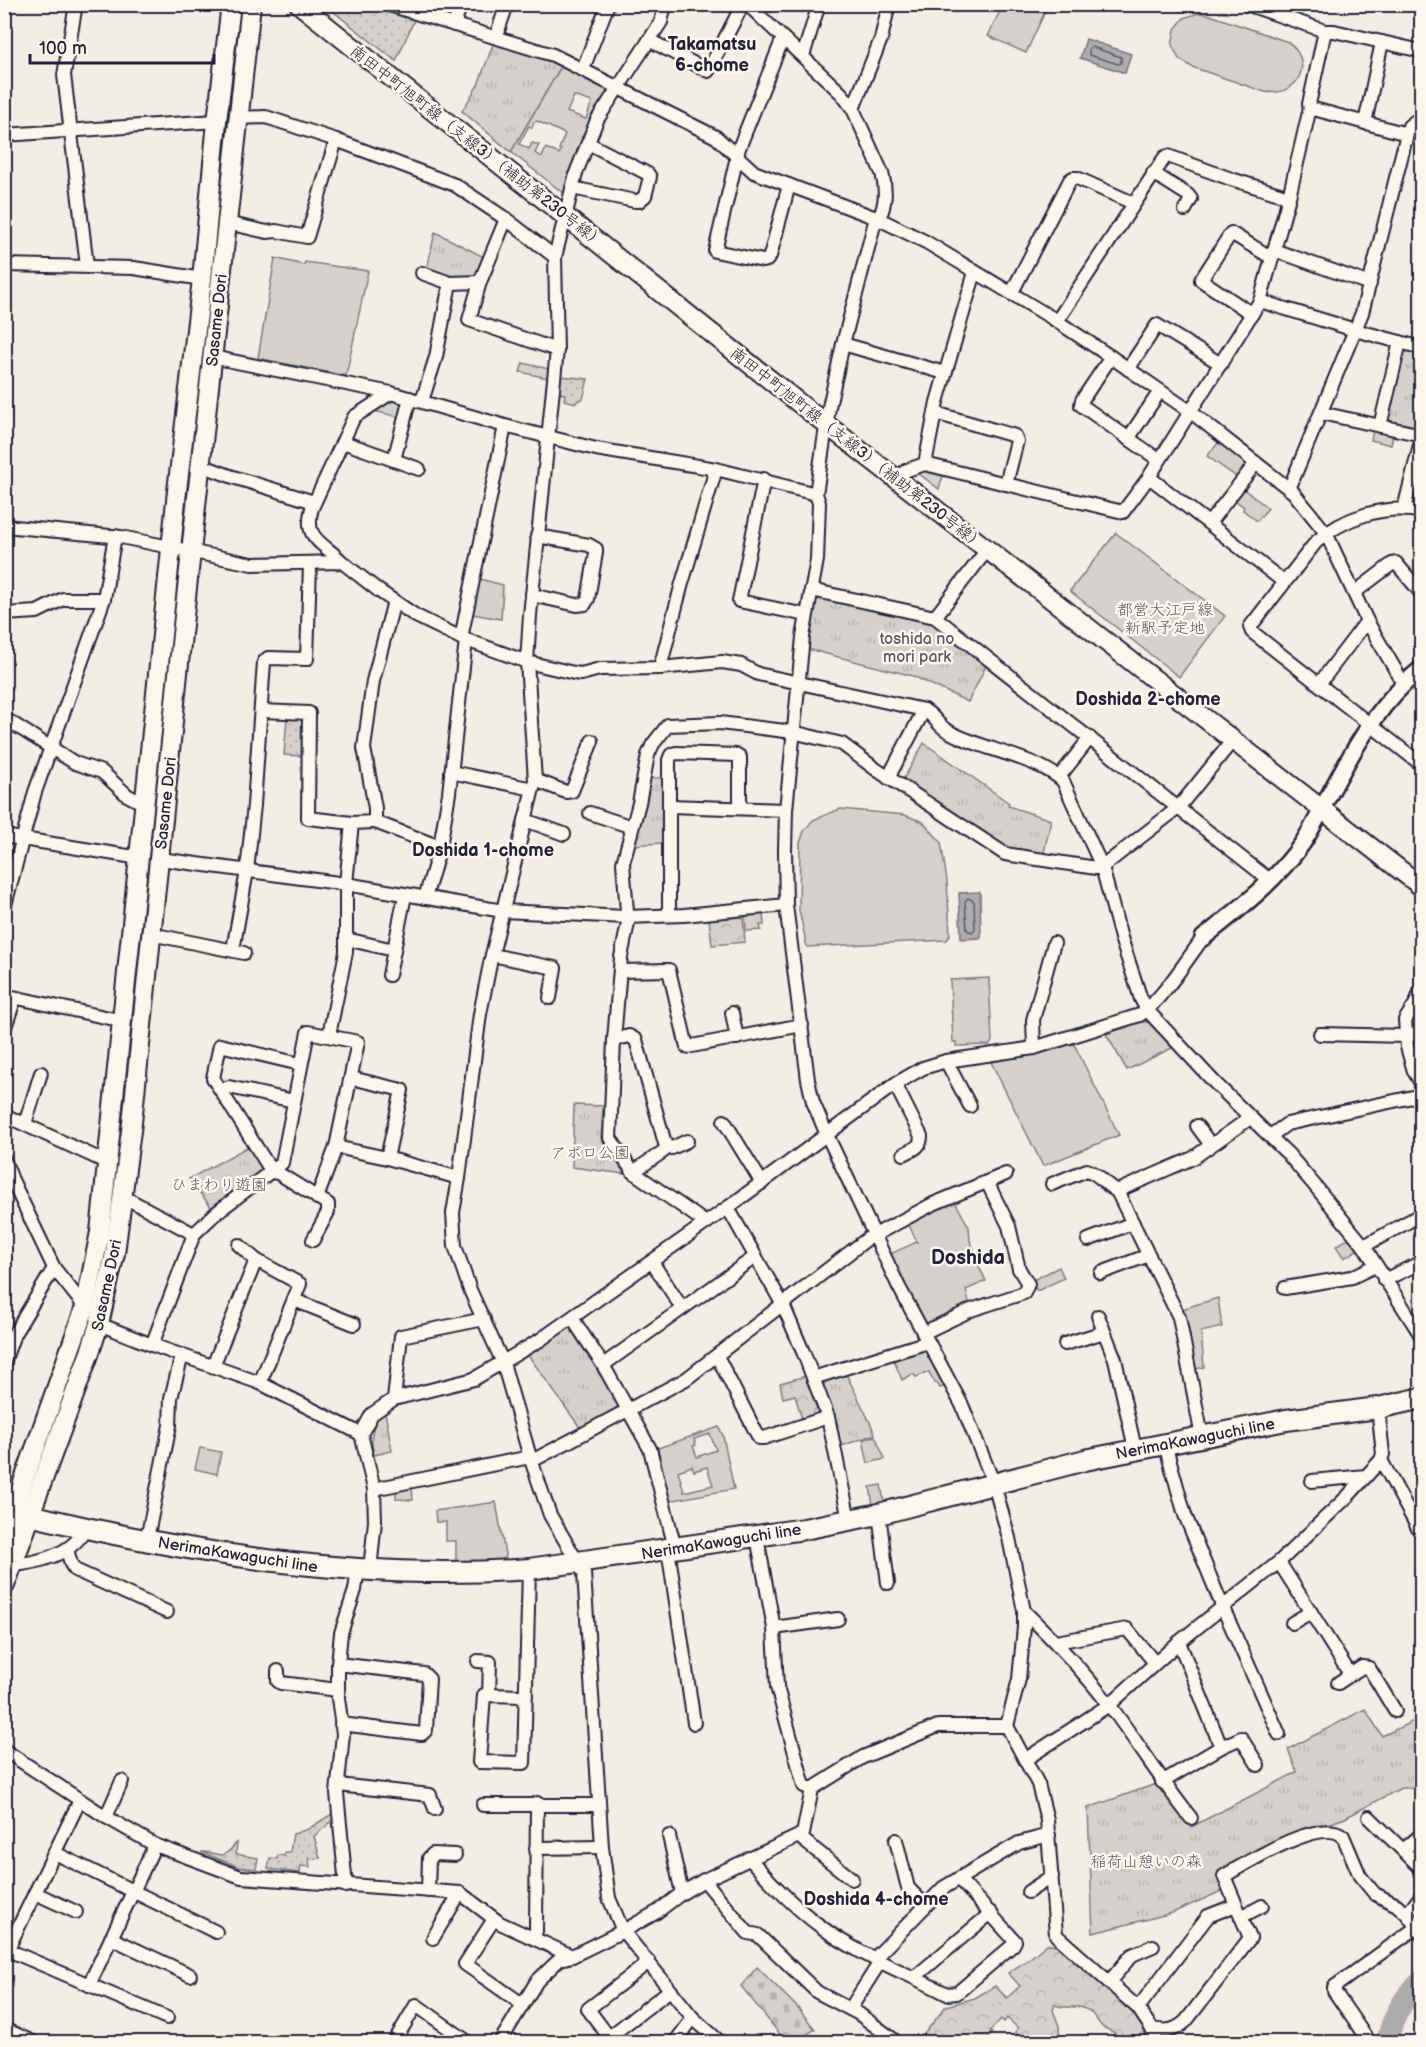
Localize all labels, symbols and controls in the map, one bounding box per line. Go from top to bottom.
scale bar [30,27,214,65]
district label: Takamatsu 6-chome [668,34,756,76]
text: 100 m [39,38,87,59]
street label: 南田中町旭町線（支線3）（補助第230号線） [346,42,608,253]
street label: Sasame Dori [203,273,232,367]
street label: 南田中町旭町線（支線3）（補助第230号線） [726,344,988,555]
park label: 都営大江戸線 新駅予定地 [1117,601,1213,638]
park label: toshida no mori park [880,630,954,667]
district label: Doshida 2-chome [1075,689,1221,710]
street label: Sasame Dori [152,756,181,850]
district label: Doshida 1-chome [412,840,554,861]
park label: アポロ公園 [550,1144,630,1163]
park label: ひまわり遊園 [171,1176,267,1195]
street label: Sasame Dori [89,1238,126,1333]
district label: Doshida [931,1246,1005,1270]
street label: NerimaKawaguchi line [1114,1415,1277,1464]
street label: NerimaKawaguchi line [640,1520,803,1565]
street label: NerimaKawaguchi line [156,1533,320,1578]
park label: 稲荷山憩いの森 [1090,1853,1202,1872]
district label: Doshida 4-chome [803,1889,949,1910]

